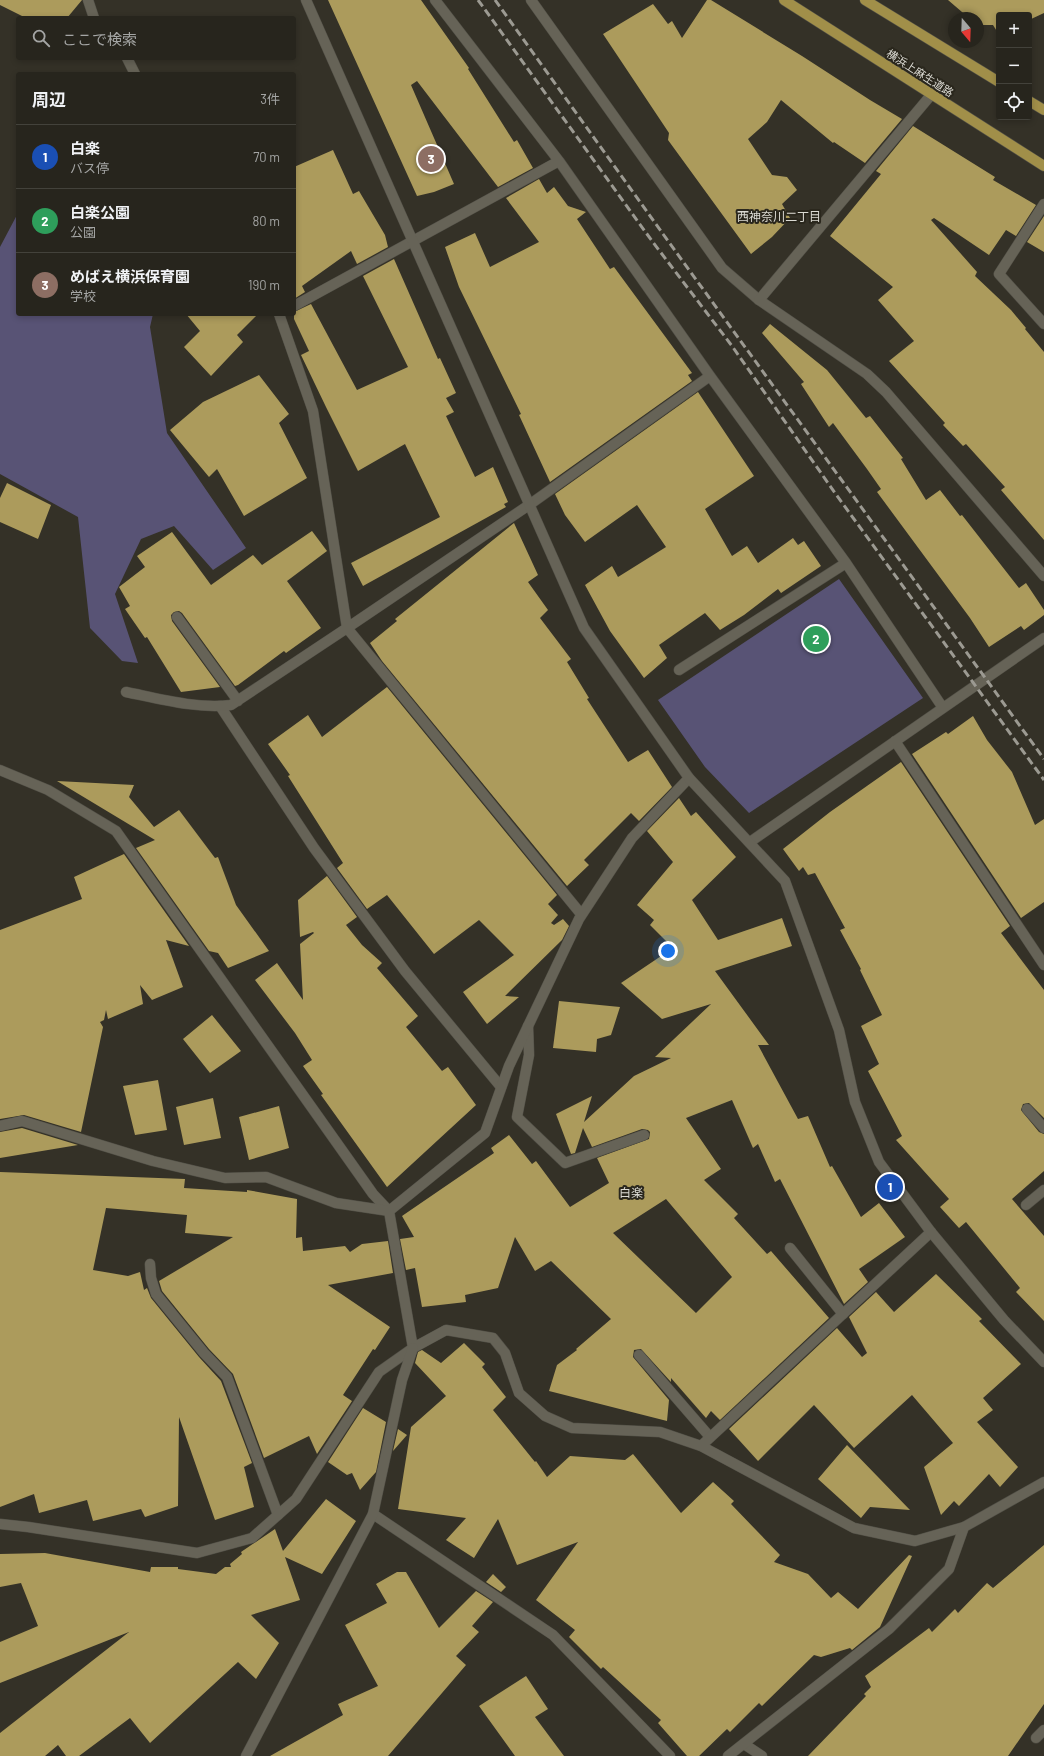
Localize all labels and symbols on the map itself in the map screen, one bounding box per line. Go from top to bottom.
north arrow [948,12,984,48]
street label: 横浜上麻生道路 [884,46,956,99]
pin: 3 [418,144,444,174]
district label: 西神奈川二丁目 [737,209,821,223]
pin: 2 [803,624,829,654]
your location [658,941,678,961]
pin: 1 [877,1172,903,1202]
district label: 白楽 [619,1185,643,1199]

